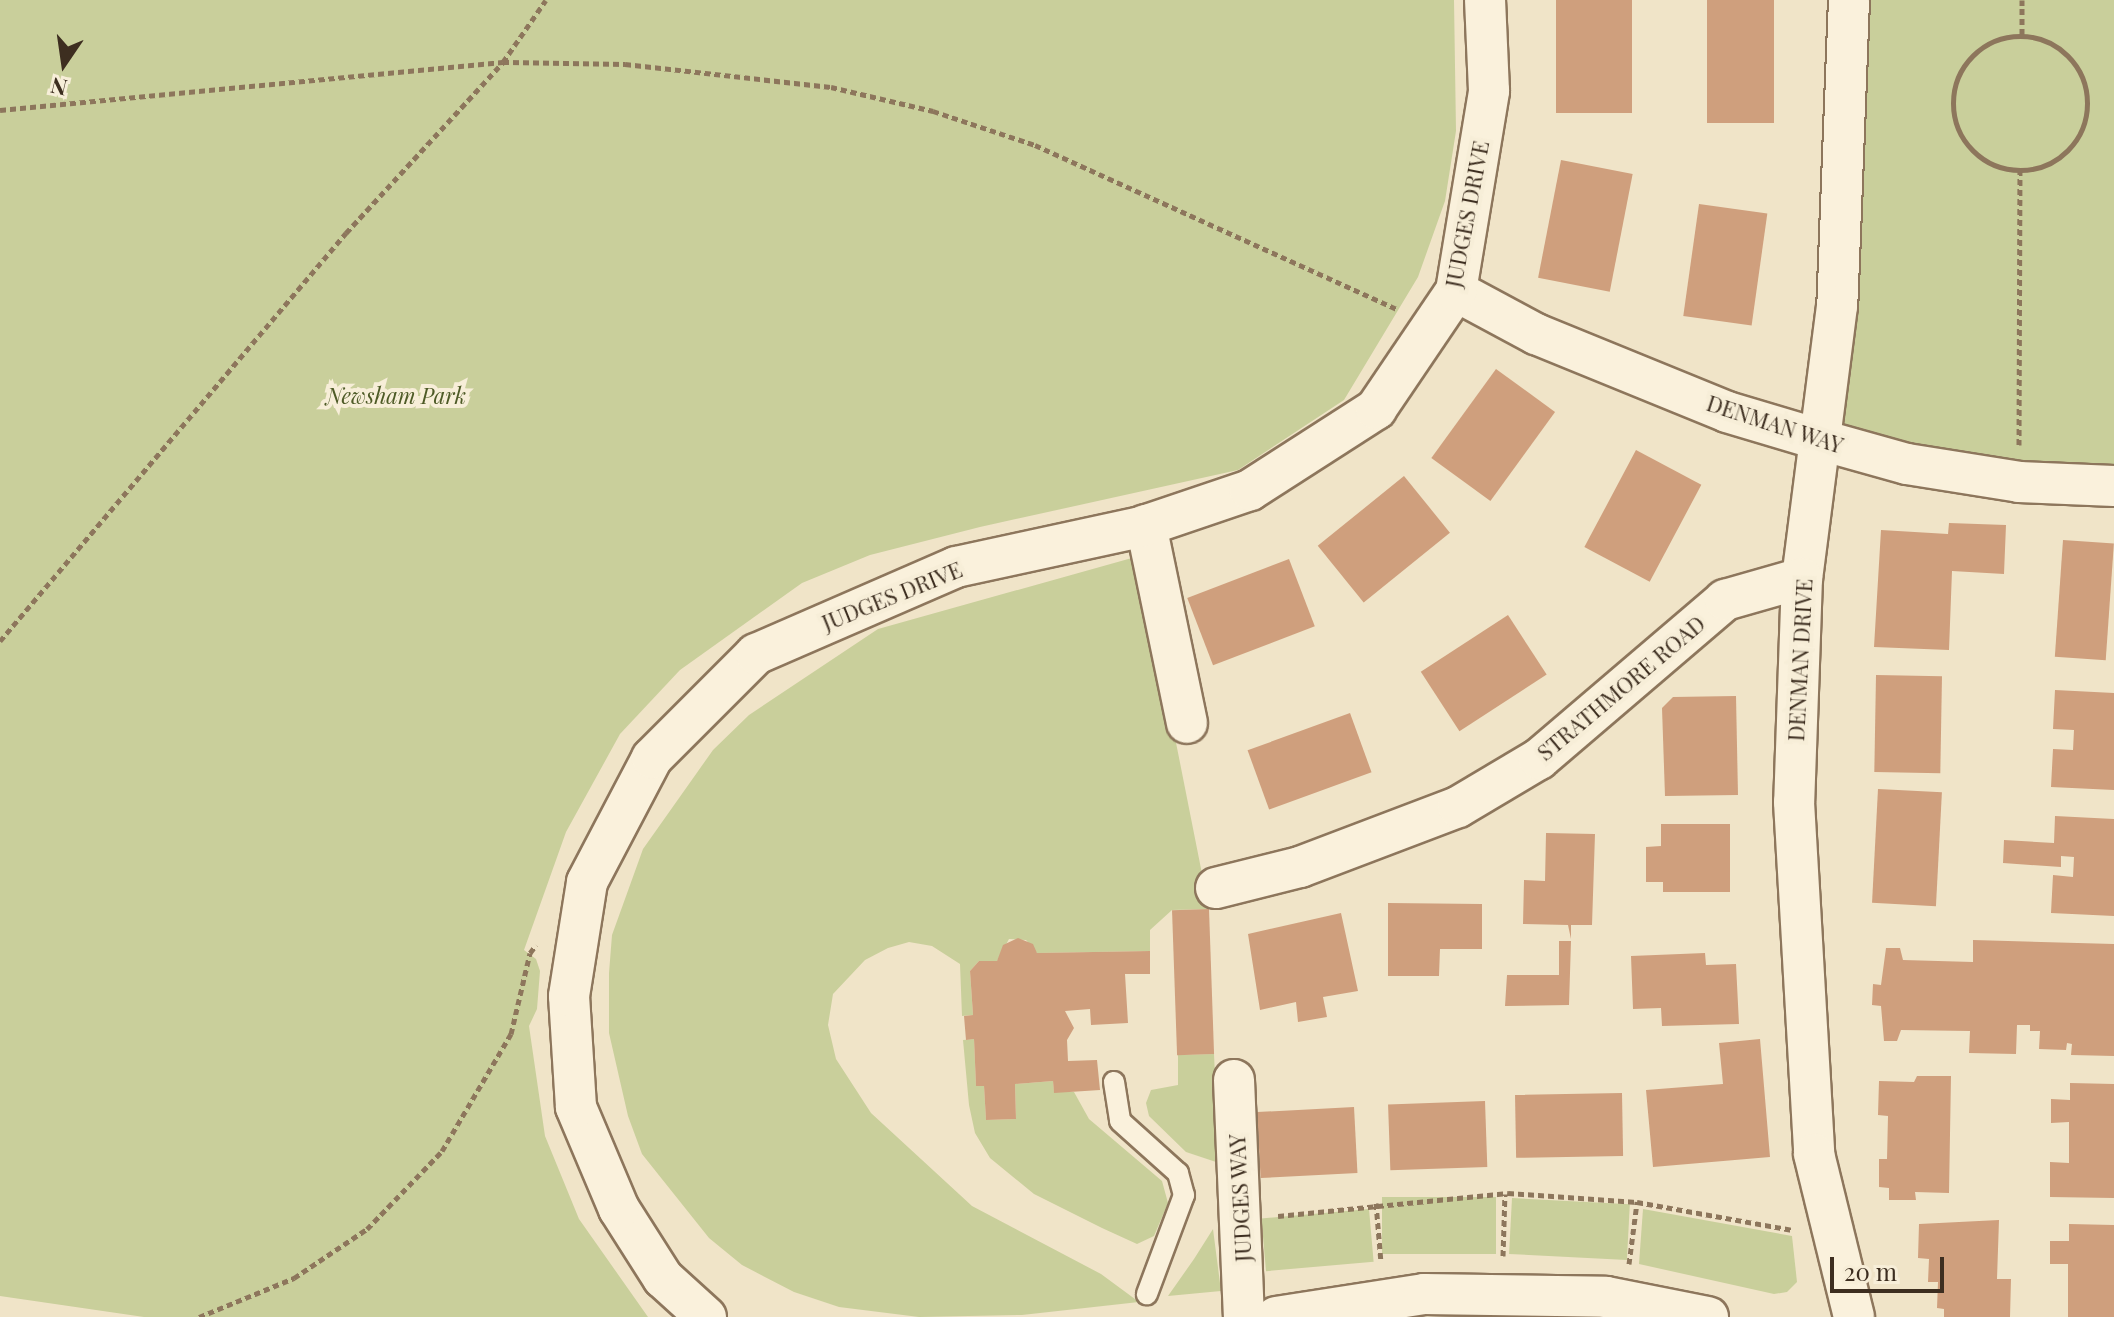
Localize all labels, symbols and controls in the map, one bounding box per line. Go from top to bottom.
north arrow [24,24,104,104]
text: N [47,71,70,104]
street label: JUDGES DRIVE [1440,138,1494,290]
park label: Newsham Park [326,383,466,409]
street label: DENMAN WAY [1703,389,1847,459]
street label: JUDGES DRIVE [818,556,966,636]
street label: DENMAN DRIVE [1783,578,1817,742]
street label: STRATHMORE ROAD [1532,610,1710,766]
street label: JUDGES WAY [1223,1133,1257,1263]
scale bar [1834,1241,1948,1291]
text: 20 m [1844,1255,1897,1287]

